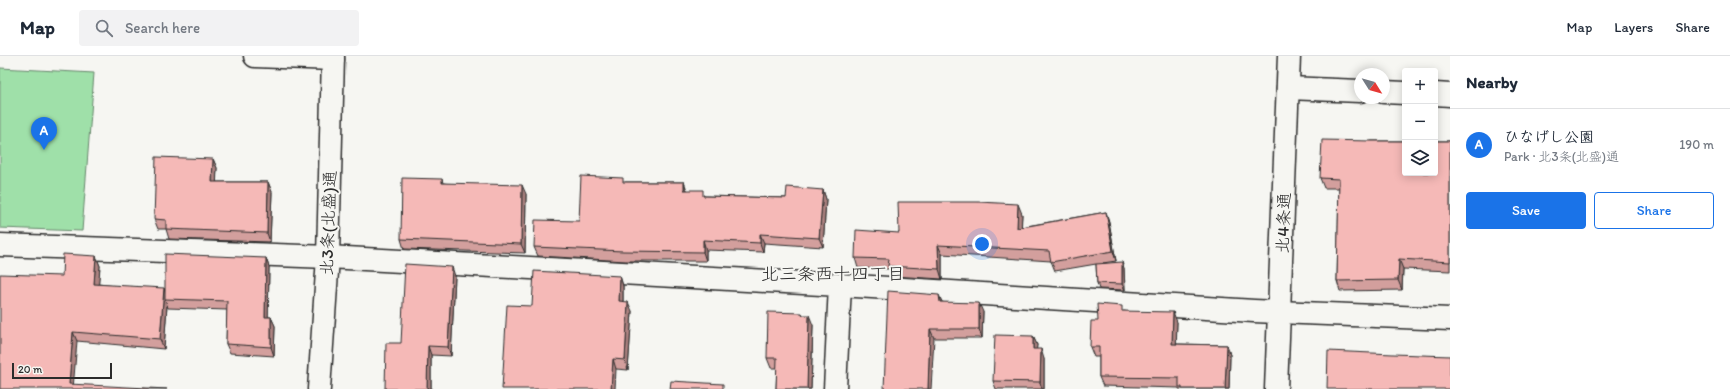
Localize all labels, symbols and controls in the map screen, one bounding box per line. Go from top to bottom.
search box [79,10,359,46]
text: Map [20,16,55,39]
icon: search [93,17,115,39]
text: Search here [125,19,200,37]
text: Map [1567,19,1592,36]
text: Layers [1614,19,1653,36]
text: Share [1675,19,1710,36]
north arrow [1354,68,1390,104]
map controls [1402,68,1438,176]
button: + [1402,68,1438,104]
text: Nearby [1466,72,1518,92]
button: − [1402,104,1438,140]
pin: A [31,117,57,150]
text: ひなげし公園 [1504,128,1594,146]
text: A [1475,137,1483,152]
text: 190 m [1679,137,1714,152]
button: layers [1402,140,1438,176]
text: Park · 北3条(北盛)通 [1504,149,1619,164]
street label: 北3条(北盛)通 [316,170,340,276]
street label: 北4条通 [1272,192,1294,254]
button: Save [1466,192,1586,229]
button: Share [1594,192,1714,229]
your location [972,234,992,254]
district label: 北三条西十四丁目 [761,263,905,285]
scale bar [12,361,112,380]
text: 20 m [18,363,42,376]

